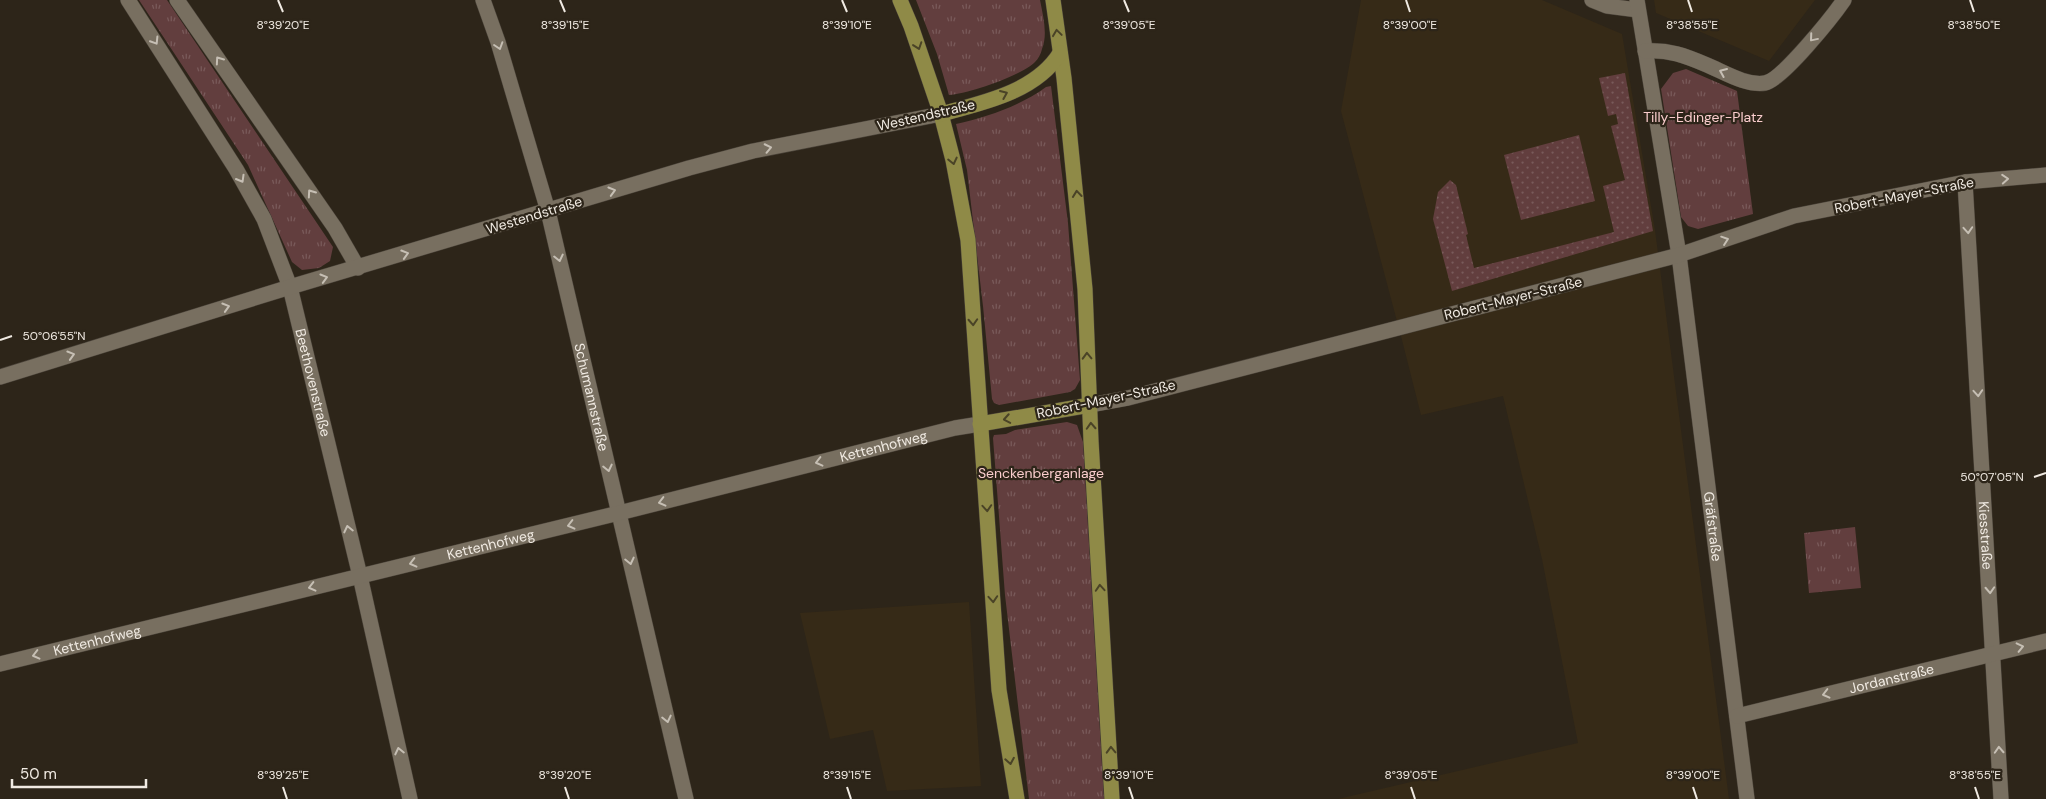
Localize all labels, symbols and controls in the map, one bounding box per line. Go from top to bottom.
text: 8°39'20"E [257,17,310,33]
text: 8°39'15"E [541,17,590,33]
text: 8°39'10"E [822,17,872,33]
text: 8°39'05"E [1102,17,1156,33]
text: 8°39'00"E [1383,17,1437,33]
text: 8°38'55"E [1666,17,1718,33]
text: 8°38'50"E [1947,17,2001,33]
one-way arrow [1052,28,1063,36]
one-way arrow [1810,32,1819,41]
one-way arrow [148,36,158,45]
one-way arrow [493,41,503,50]
one-way arrow [912,41,922,49]
one-way arrow [216,56,225,65]
one-way arrow [1719,67,1728,78]
one-way arrow [999,90,1008,101]
street label: Westendstraße [875,95,977,135]
park label: Tilly-Edinger-Platz [1643,108,1763,126]
one-way arrow [764,143,773,154]
one-way arrow [947,157,958,166]
one-way arrow [235,173,245,182]
street label: Robert-Mayer-Straße [1833,173,1975,217]
one-way arrow [2002,173,2010,184]
one-way arrow [607,187,615,197]
one-way arrow [308,190,317,199]
one-way arrow [1071,190,1082,198]
street label: Westendstraße [484,192,584,238]
one-way arrow [1962,227,1973,235]
one-way arrow [1721,235,1729,245]
one-way arrow [401,250,409,260]
one-way arrow [553,254,564,263]
street label: Robert-Mayer-Straße [1442,272,1584,324]
one-way arrow [320,273,328,283]
one-way arrow [221,303,229,313]
one-way arrow [968,318,979,326]
street label: Beethovenstraße [291,327,335,439]
text: 50°06'55"N [22,328,86,344]
street label: Schumannstraße [570,341,613,453]
one-way arrow [66,351,74,361]
one-way arrow [1082,352,1093,360]
street label: Robert-Mayer-Straße [1035,375,1177,423]
one-way arrow [1972,389,1983,397]
one-way arrow [1003,414,1012,424]
one-way arrow [1085,422,1096,430]
street label: Kettenhofweg [838,426,929,466]
one-way arrow [815,456,823,467]
one-way arrow [602,463,613,472]
park label: Senckenberganlage [978,464,1104,482]
text: 50°07'05"N [1960,469,2024,485]
street label: Gräfstraße [1700,491,1726,562]
one-way arrow [657,496,666,507]
street label: Kiesstraße [1975,501,1997,570]
one-way arrow [981,504,992,512]
one-way arrow [567,519,576,530]
one-way arrow [343,524,354,533]
street label: Kettenhofweg [445,525,536,564]
one-way arrow [624,556,635,565]
one-way arrow [409,557,418,568]
one-way arrow [308,581,317,592]
one-way arrow [1095,584,1106,592]
one-way arrow [1984,586,1995,594]
one-way arrow [987,595,998,603]
street label: Kettenhofweg [52,621,143,660]
one-way arrow [2015,642,2024,653]
one-way arrow [31,649,40,660]
street label: Jordanstraße [1847,660,1936,697]
one-way arrow [1821,688,1830,699]
one-way arrow [661,714,672,723]
one-way arrow [1105,746,1116,754]
one-way arrow [1993,746,2004,754]
one-way arrow [394,747,405,756]
scale bar [12,756,146,788]
one-way arrow [1005,756,1015,765]
text: 50 m [20,764,57,784]
text: 8°39'25"E [257,767,309,783]
text: 8°39'20"E [539,767,592,783]
text: 8°39'15"E [823,767,872,783]
text: 8°39'10"E [1104,767,1154,783]
text: 8°39'05"E [1384,767,1438,783]
text: 8°39'00"E [1666,767,1720,783]
text: 8°38'55"E [1949,767,2001,783]

